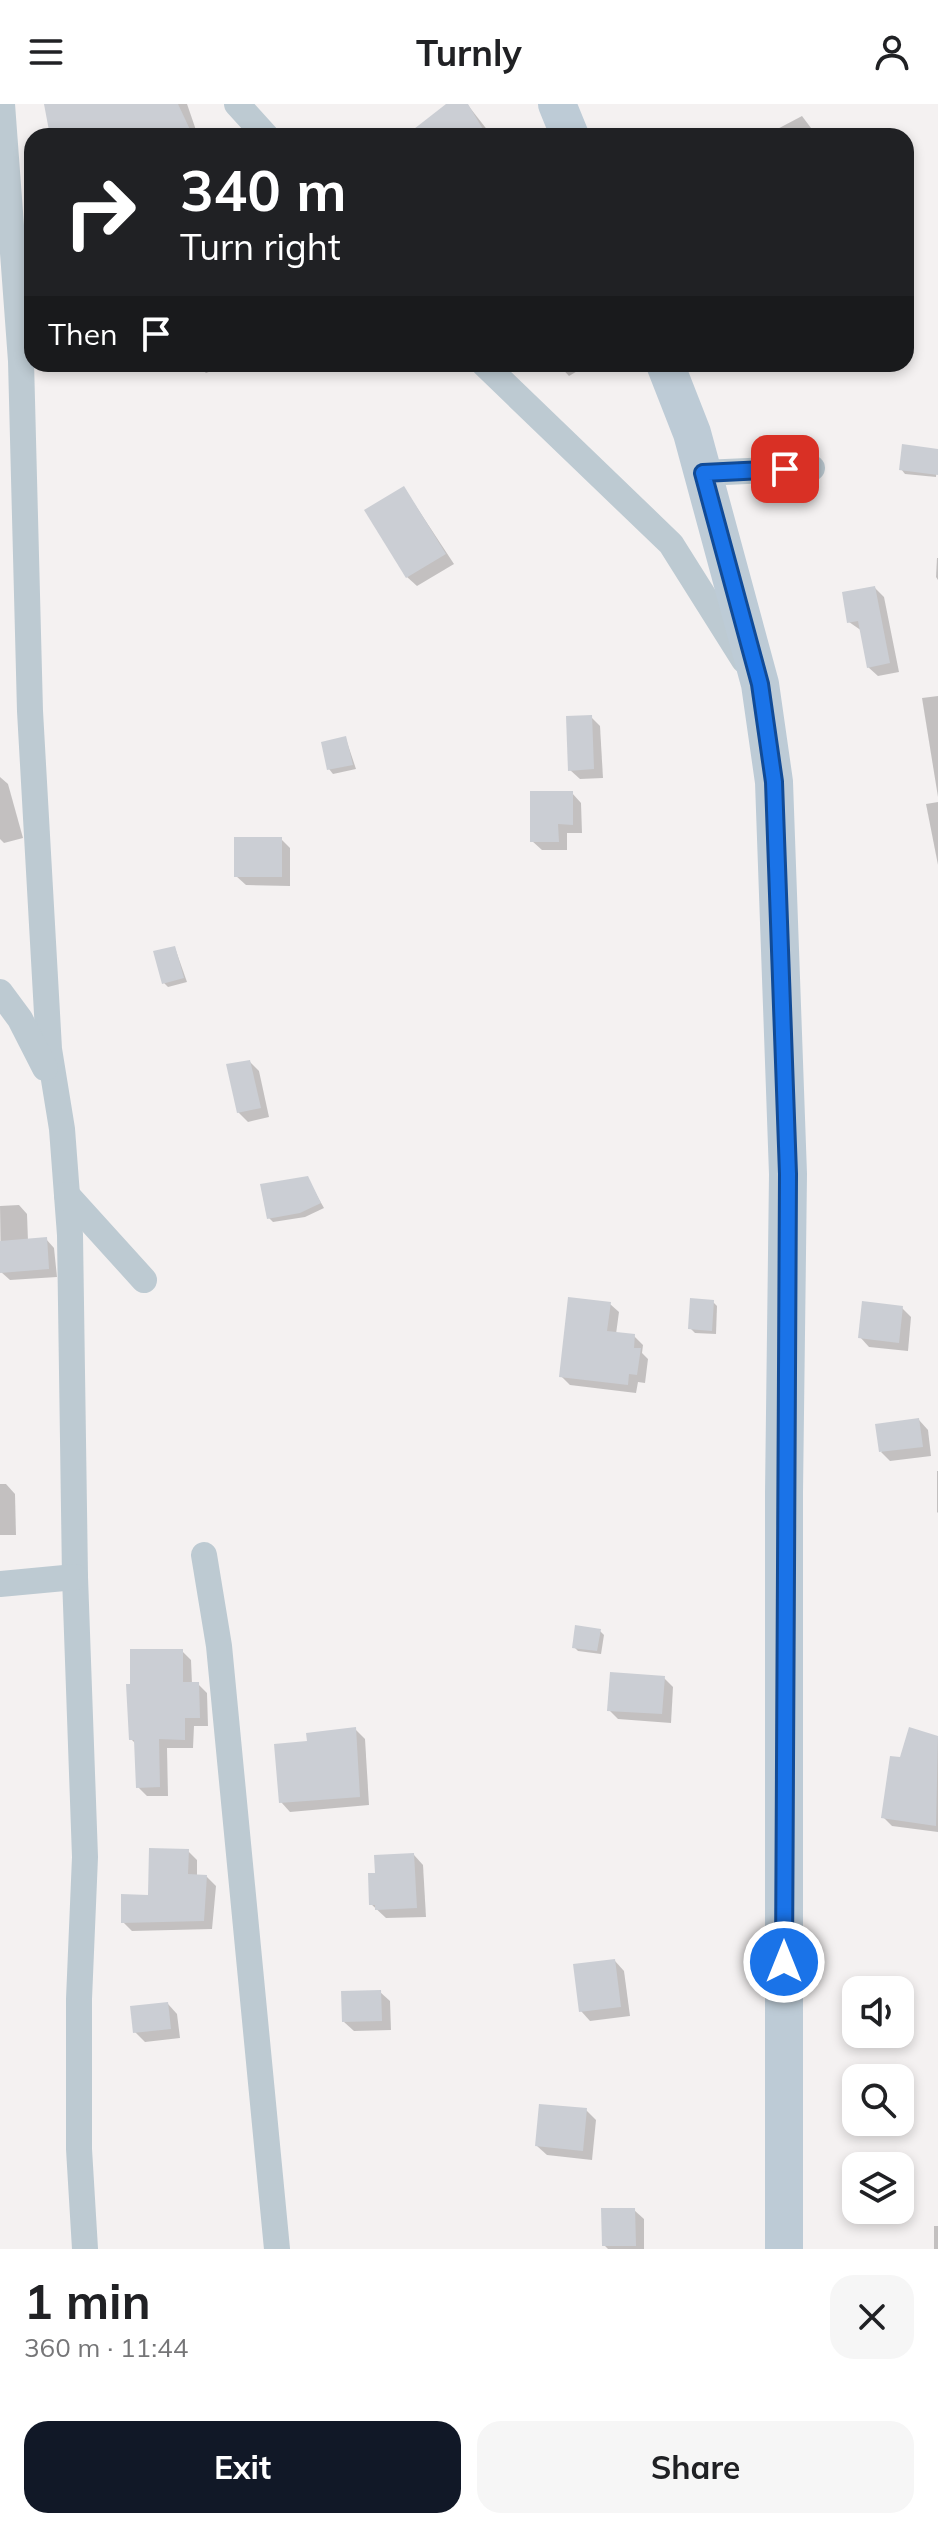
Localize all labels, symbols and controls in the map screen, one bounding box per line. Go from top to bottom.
icon: menu [24,30,68,74]
text: Turnly [416,30,522,75]
icon: person [870,30,914,74]
text: 340 m [180,155,347,225]
icon: right [48,160,152,264]
text: Turn right [180,224,341,269]
icon: arrive [134,312,178,356]
text: Then [48,315,118,353]
pin [751,435,819,503]
icon: arrive [763,447,807,491]
position arrow [742,1920,826,2004]
map controls [842,1976,914,2224]
button: sound [842,1976,914,2048]
button: search [842,2064,914,2136]
button: layers [842,2152,914,2224]
text: 1 min [24,2271,151,2331]
button: close [830,2275,914,2359]
text: 360 m · 11:44 [24,2331,188,2364]
button: Exit [24,2421,461,2513]
button: Share [477,2421,914,2513]

